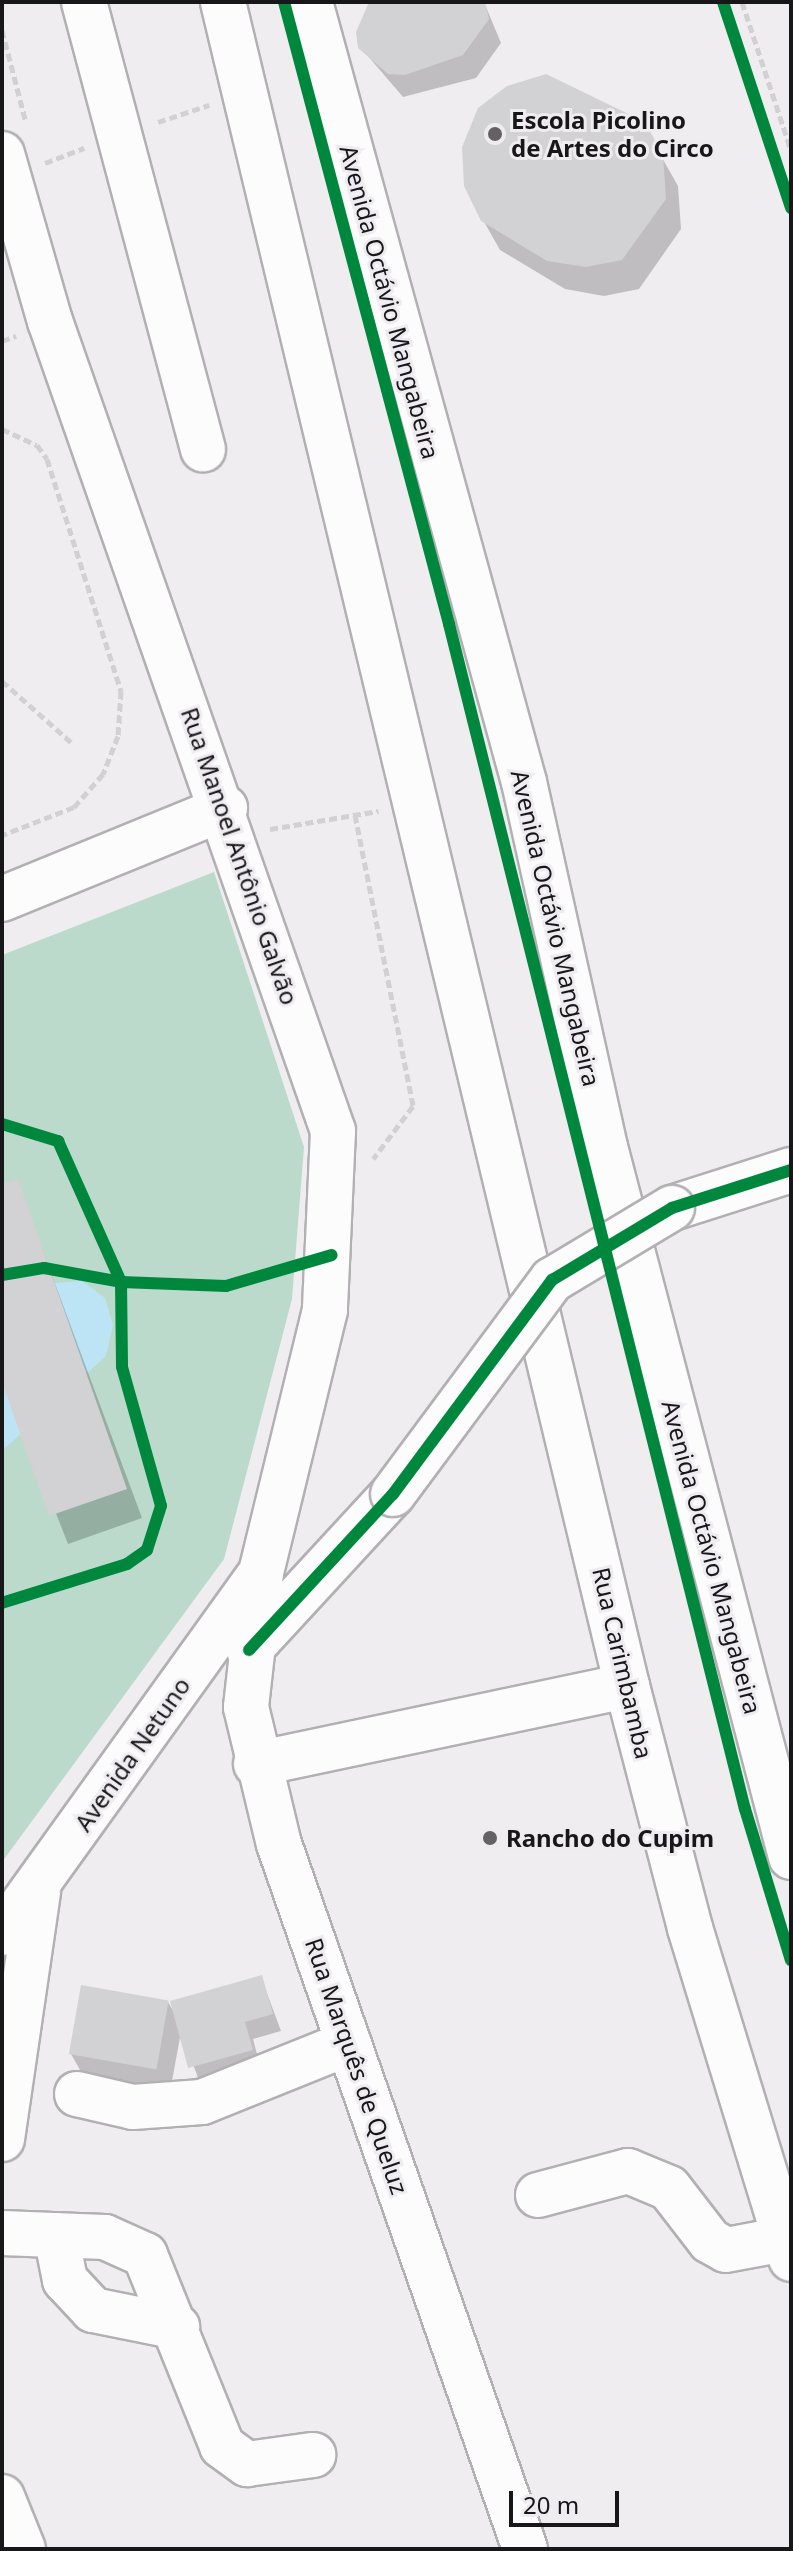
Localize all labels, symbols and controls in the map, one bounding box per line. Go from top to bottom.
place label: Escola Picolino de Artes do Circo [511,106,714,162]
marker: Escola Picolino de Artes do Circo [486,125,504,143]
street label: Avenida Octávio Mangabeira [334,142,446,462]
street label: Rua Manoel Antônio Galvão [176,704,304,1008]
street label: Avenida Octávio Mangabeira [506,767,606,1089]
street label: Avenida Octávio Mangabeira [656,1397,768,1717]
street label: Rua Carimbamba [587,1565,659,1761]
street label: Avenida Netuno [68,1672,196,1836]
place label: Rancho do Cupim [506,1824,714,1852]
marker: Rancho do Cupim [481,1829,499,1847]
street label: Rua Marquês de Queluz [300,1934,414,2198]
scale bar [513,2475,623,2525]
text: 20 m [523,2488,579,2521]

